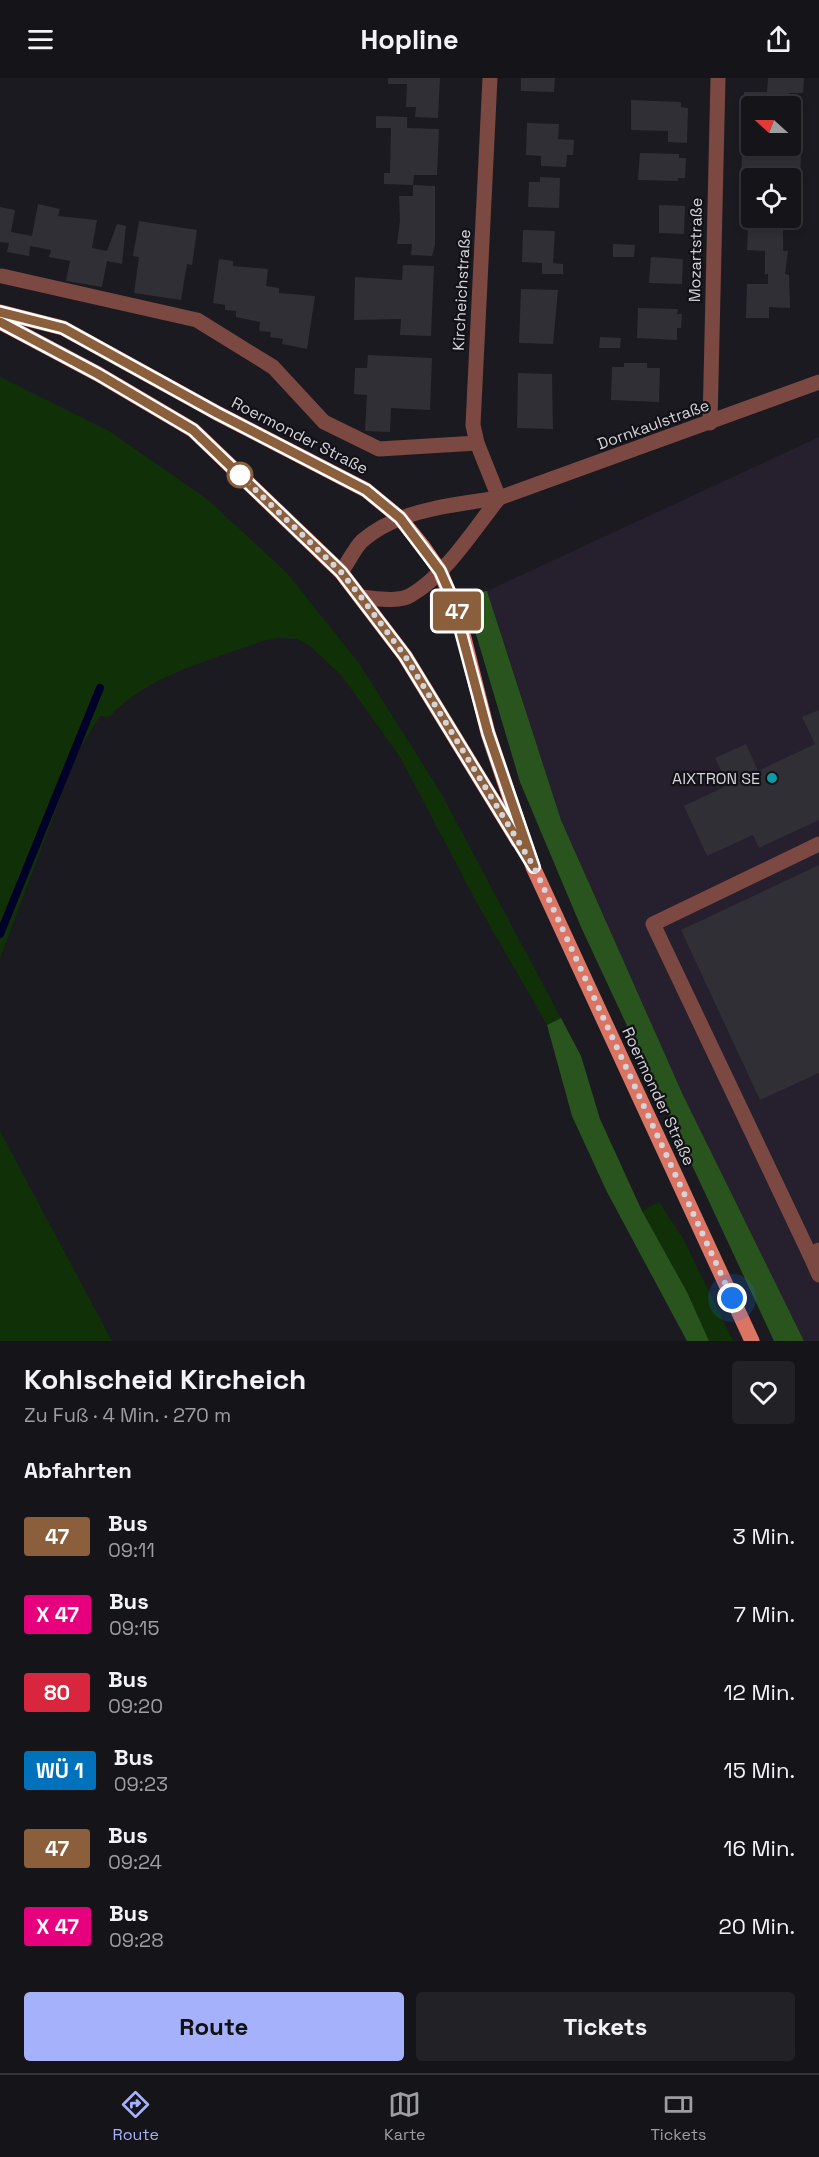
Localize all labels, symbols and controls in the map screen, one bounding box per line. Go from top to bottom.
text: Hopline [360,22,459,57]
icon: menu [24,23,57,56]
icon: share [762,23,795,56]
north arrow [741,96,801,156]
map controls [741,96,801,228]
button: locate [741,168,801,228]
street label: Mozartstraße [684,198,707,302]
street label: Kircheichstraße [448,229,475,351]
street label: Roermonder Straße [228,392,372,479]
street label: Dornkaulstraße [594,394,712,454]
unlabelled marker [227,462,253,488]
line badge: 47 [430,592,484,630]
text: 47 [445,598,469,625]
place label: AIXTRON SE [672,768,760,789]
marker: AIXTRON SE [765,771,779,785]
street label: Roermonder Straße [617,1024,700,1169]
your location [717,1283,747,1313]
text: Kohlscheid Kircheich [24,1361,306,1397]
button: heart [732,1361,795,1424]
text: Zu Fuß · 4 Min. · 270 m [24,1402,231,1428]
text: Abfahrten [24,1456,132,1484]
text: Bus [108,1509,148,1537]
text: 3 Min. [733,1522,795,1550]
text: 47 [45,1523,69,1550]
text: 09:11 [108,1537,155,1563]
text: Bus [109,1587,149,1615]
text: 7 Min. [733,1600,795,1628]
text: X 47 [36,1601,79,1628]
text: 09:15 [109,1615,159,1641]
text: Bus [108,1665,148,1693]
text: 12 Min. [723,1678,795,1706]
text: 80 [44,1679,70,1706]
text: 09:20 [108,1693,163,1719]
text: Bus [114,1743,154,1771]
text: 15 Min. [723,1756,795,1784]
text: WÜ 1 [36,1757,84,1784]
text: 09:23 [114,1771,168,1797]
text: Bus [108,1821,148,1849]
text: 16 Min. [723,1834,795,1862]
text: 47 [45,1835,69,1862]
text: 09:24 [108,1849,162,1875]
text: Bus [109,1899,149,1927]
text: 20 Min. [719,1912,795,1940]
text: X 47 [36,1913,79,1940]
text: 09:28 [109,1927,164,1953]
button: Route [24,1992,404,2061]
button: Tickets [416,1992,795,2061]
tab: Route [113,2088,159,2145]
tab: Karte [384,2088,425,2145]
tab: Tickets [651,2088,706,2145]

